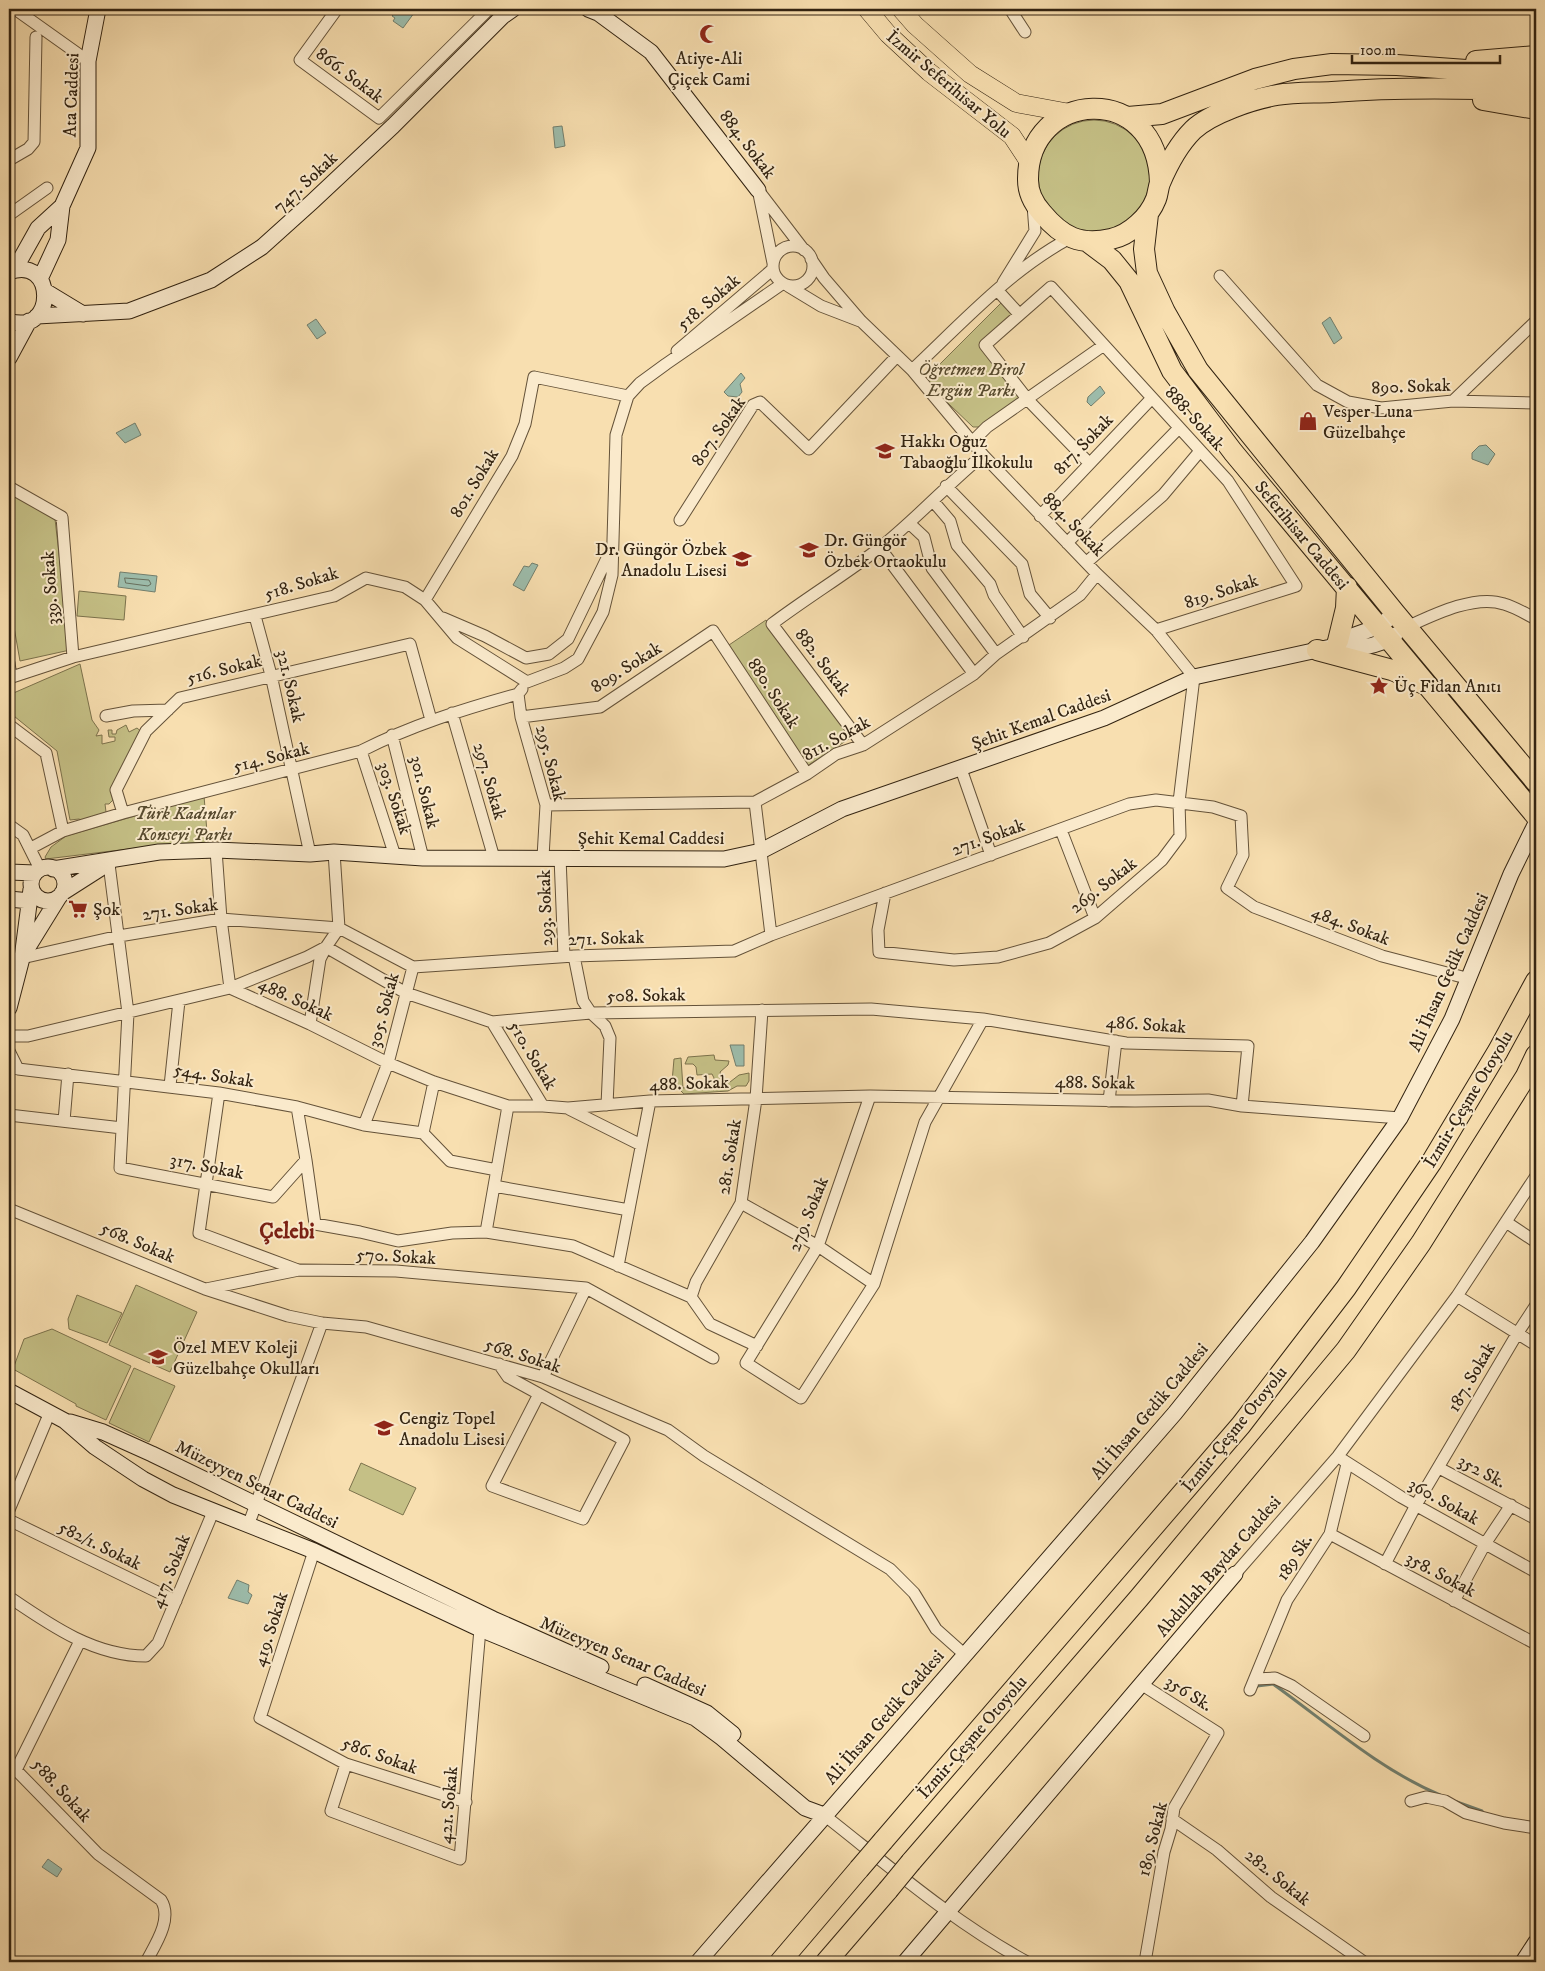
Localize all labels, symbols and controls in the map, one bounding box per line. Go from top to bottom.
mosque icon: Atiye-Ali Çiçek Cami [698,23,720,45]
street label: İzmir Seferihisar Yolu [881,25,1016,144]
scale bar [1352,32,1500,64]
text: 100 m [1360,41,1396,60]
street label: 866. Sokak [311,43,388,109]
place label: Atiye-Ali Çiçek Cami [668,48,750,91]
street label: Ata Caddesi [60,52,84,138]
street label: 884. Sokak [714,106,780,183]
street label: 747. Sokak [269,147,343,218]
street label: 518. Sokak [672,270,745,336]
park label: Öğretmen Birol Ergün Parkı [918,359,1026,402]
street label: 890. Sokak [1371,375,1451,399]
street label: 888. Sokak [1160,382,1229,455]
street label: 807. Sokak [687,393,751,471]
place label: Vesper Luna Güzelbahçe [1322,401,1413,444]
street label: 817. Sokak [1049,409,1118,480]
shop icon: Vesper Luna Güzelbahçe [1297,410,1319,432]
place label: Hakkı Oğuz Tabaoğlu İlkokulu [900,431,1033,474]
school or university icon: Hakkı Oğuz Tabaoğlu İlkokulu [874,440,896,462]
street label: 801. Sokak [446,445,504,522]
street label: Seferihisar Caddesi [1249,477,1353,595]
street label: 884. Sokak [1037,488,1109,561]
place label: Dr. Güngör Özbek Ortaokulu [824,530,947,573]
place label: Dr. Güngör Özbek Anadolu Lisesi [595,539,727,582]
school or university icon: Dr. Güngör Özbek Ortaokulu [798,539,820,561]
school or university icon: Dr. Güngör Özbek Anadolu Lisesi [731,548,753,570]
street label: 339. Sokak [37,550,65,626]
street label: 518. Sokak [262,562,341,606]
street label: 819. Sokak [1182,570,1261,614]
street label: 882. Sokak [790,624,855,701]
street label: 809. Sokak [587,637,666,698]
street label: 321. Sokak [271,648,309,725]
street label: 516. Sokak [184,650,264,690]
street label: 880. Sokak [742,654,804,733]
place icon: Üç Fidan Anıtı [1368,675,1390,697]
place label: Üç Fidan Anıtı [1394,676,1501,698]
street label: Şehit Kemal Caddesi [969,685,1114,755]
street label: 811. Sokak [799,711,874,766]
street label: 295. Sokak [530,723,570,804]
street label: 514. Sokak [231,738,312,778]
street label: 297. Sokak [468,740,511,822]
street label: 301. Sokak [404,753,444,831]
street label: 303. Sokak [372,759,416,837]
park label: Türk Kadınlar Konseyi Parkı [135,803,237,846]
street label: 271. Sokak [949,815,1028,861]
street label: Şehit Kemal Caddesi [578,828,724,850]
street label: 269. Sokak [1066,853,1142,919]
street label: 293. Sokak [534,869,558,946]
street label: Ali İhsan Gedik Caddesi [1403,889,1494,1055]
street label: 271. Sokak [141,894,219,926]
supermarket icon: Şok [67,898,89,920]
place label: Şok [93,899,120,921]
street label: 484. Sokak [1308,901,1393,951]
street label: 271. Sokak [568,927,645,951]
street label: 305. Sokak [363,970,405,1050]
street label: 488. Sokak [255,973,337,1027]
street label: 508. Sokak [606,984,686,1008]
street label: 486. Sokak [1105,1011,1187,1039]
street label: 510. Sokak [503,1017,561,1094]
street label: İzmir-Çeşme Otoyolu [1418,1026,1519,1172]
street label: 544. Sokak [172,1059,256,1093]
street label: 488. Sokak [1055,1071,1135,1095]
street label: 488. Sokak [649,1072,730,1096]
street label: 281. Sokak [713,1118,747,1197]
street label: 317. Sokak [168,1149,246,1185]
street label: 279. Sokak [784,1174,834,1255]
street label: 568. Sokak [97,1217,178,1269]
district label: Çelebi [259,1218,315,1245]
street label: 570. Sokak [355,1244,436,1270]
street label: 568. Sokak [482,1333,564,1379]
place label: Özel MEV Koleji Güzelbahçe Okulları [173,1337,319,1380]
street label: Ali İhsan Gedik Caddesi [1086,1338,1213,1484]
street label: 187. Sokak [1443,1339,1501,1416]
school or university icon: Özel MEV Koleji Güzelbahçe Okulları [147,1346,169,1368]
street label: İzmir-Çeşme Otoyolu [1176,1361,1293,1497]
place label: Cengiz Topel Anadolu Lisesi [399,1408,505,1451]
school or university icon: Cengiz Topel Anadolu Lisesi [373,1417,395,1439]
street label: Müzeyyen Senar Caddesi [172,1436,341,1534]
street label: 352 Sk. [1454,1450,1509,1494]
street label: 360. Sokak [1404,1473,1483,1530]
street label: Abdullah Baydar Caddesi [1152,1492,1286,1642]
street label: 582/1. Sokak [54,1516,145,1576]
street label: 189 Sk. [1272,1530,1318,1585]
street label: 417. Sokak [146,1531,196,1612]
street label: 358. Sokak [1402,1547,1479,1603]
street label: 419. Sokak [248,1589,293,1670]
street label: Müzeyyen Senar Caddesi [536,1612,709,1702]
street label: Ali İhsan Gedik Caddesi [820,1645,949,1790]
street label: İzmir-Çeşme Otoyolu [913,1671,1032,1804]
street label: 356 Sk. [1161,1671,1216,1717]
street label: 586. Sokak [339,1732,421,1780]
street label: 588. Sokak [27,1754,96,1827]
street label: 421. Sokak [435,1765,463,1845]
street label: 189. Sokak [1133,1799,1173,1879]
street label: 282. Sokak [1240,1844,1315,1911]

